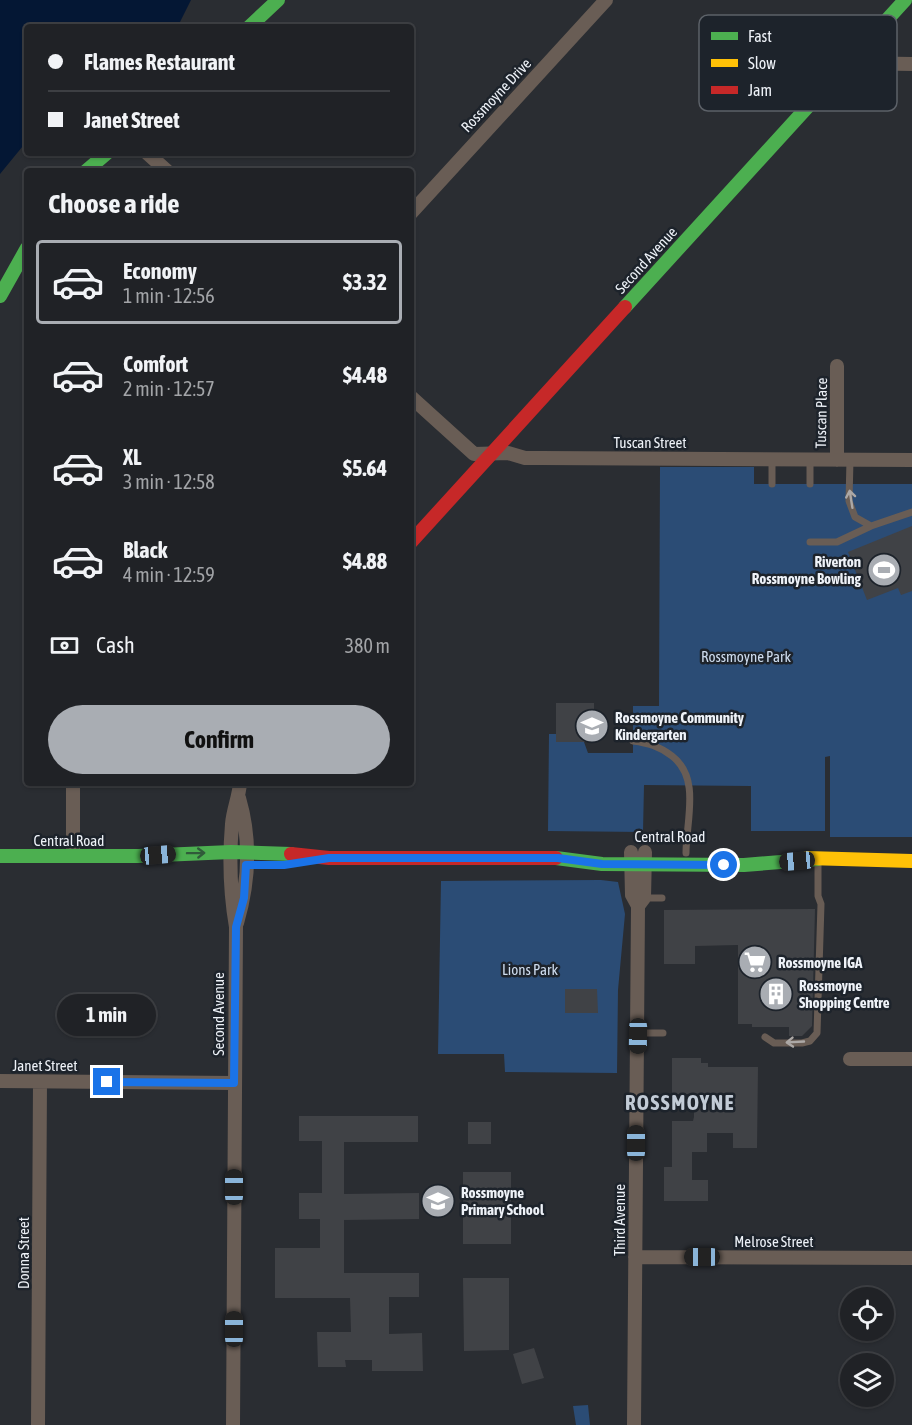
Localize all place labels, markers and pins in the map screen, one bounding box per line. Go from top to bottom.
sports icon: Riverton Rossmoyne Bowling [866,552,902,588]
place label: Riverton Rossmoyne Bowling [752,553,862,587]
school or university icon: Rossmoyne Community Kindergarten [574,708,610,744]
place label: Rossmoyne Community Kindergarten [615,709,745,743]
supermarket icon: Rossmoyne IGA [737,944,773,980]
place label: Rossmoyne IGA [778,954,863,971]
building icon: Rossmoyne Shopping Centre [758,976,794,1012]
place label: Rossmoyne Shopping Centre [799,977,890,1011]
school or university icon: Rossmoyne Primary School [420,1183,456,1219]
place label: Rossmoyne Primary School [461,1184,545,1218]

